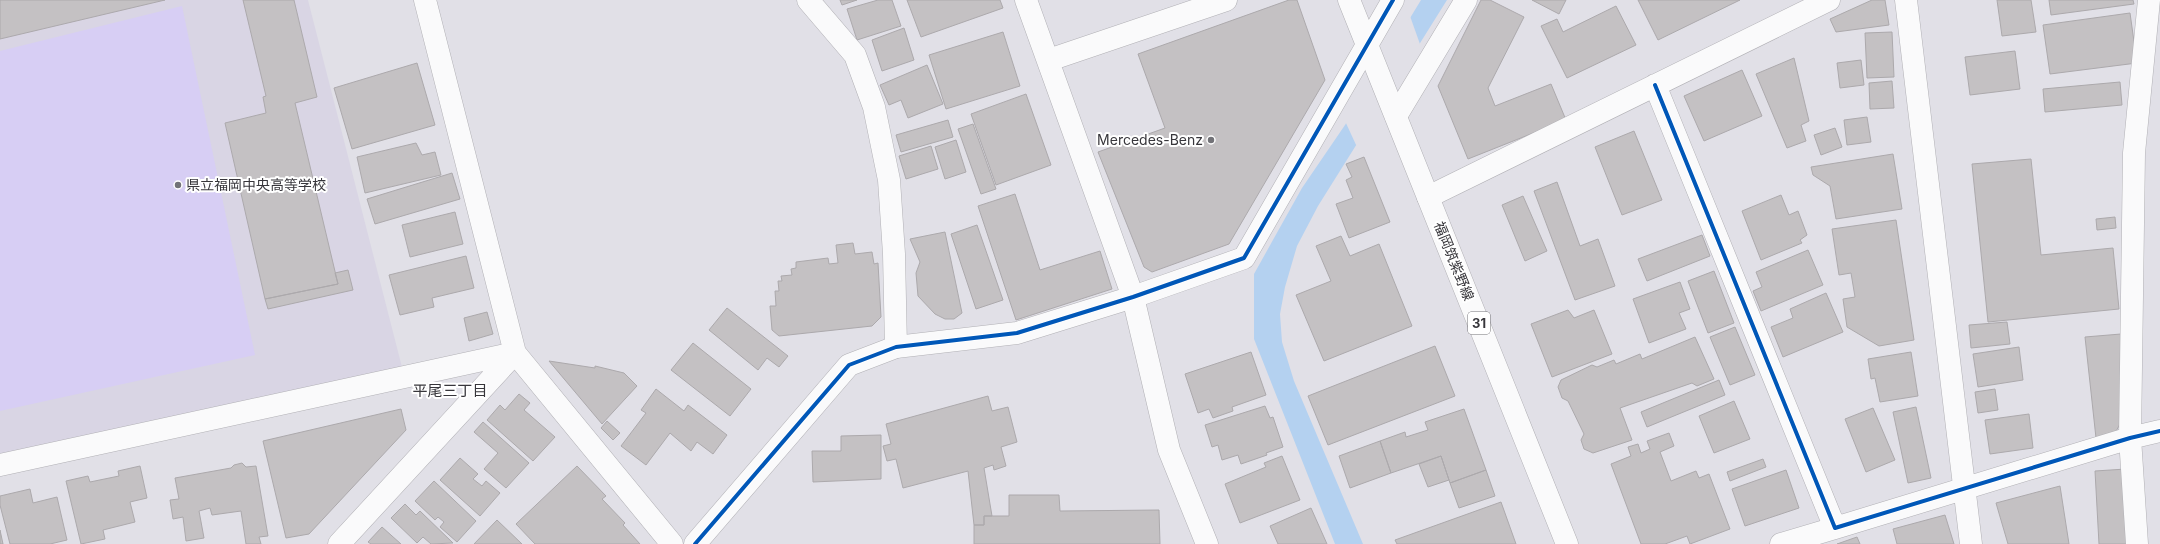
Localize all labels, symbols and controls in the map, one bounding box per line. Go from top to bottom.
place label: Mercedes-Benz [1097,131,1203,148]
marker: Mercedes-Benz [1206,135,1216,145]
place label: 県立福岡中央高等学校 [186,176,326,193]
marker: 県立福岡中央高等学校 [173,180,183,190]
street label: 福岡筑紫野線 [1431,219,1478,303]
road number: 31 [1468,312,1490,334]
district label: 平尾三丁目 [412,381,488,400]

